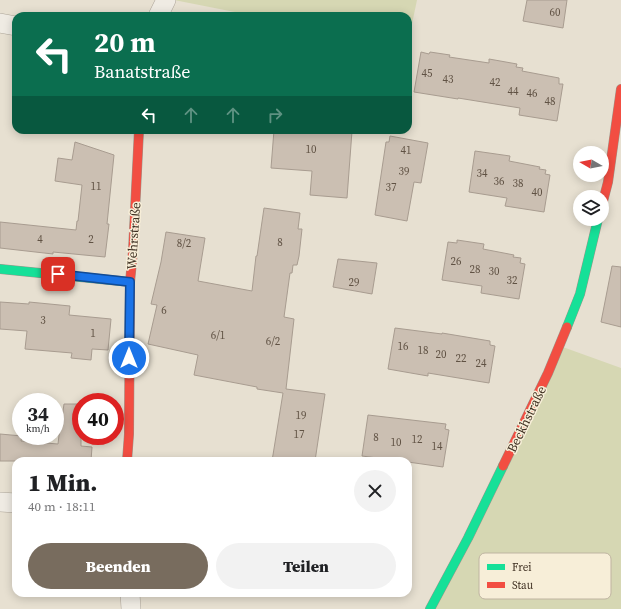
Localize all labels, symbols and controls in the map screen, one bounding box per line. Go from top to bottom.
house number: 60 [550,5,561,20]
text: 20 m [94,23,156,61]
icon: left [28,28,80,80]
text: Banatstraße [94,59,190,84]
house number: 45 [422,66,433,81]
house number: 43 [443,72,454,87]
house number: 42 [490,75,501,90]
house number: 44 [508,84,519,99]
house number: 46 [527,86,538,101]
house number: 48 [545,94,556,109]
icon: left [138,104,160,126]
icon: ahead [180,104,202,126]
icon: ahead [222,104,244,126]
icon: right [264,104,286,126]
house number: 10 [306,142,317,157]
house number: 41 [401,143,412,158]
north arrow [573,146,609,182]
map controls [573,146,609,226]
house number: 39 [399,164,410,179]
house number: 34 [477,166,488,181]
house number: 36 [494,174,505,189]
house number: 38 [513,176,524,191]
house number: 11 [91,179,102,194]
house number: 37 [386,180,397,195]
house number: 40 [532,185,543,200]
button: layers [573,190,609,226]
street label: Wehrstraße [123,201,144,270]
house number: 4 [37,232,43,247]
house number: 2 [88,232,94,247]
house number: 8 [277,235,283,250]
house number: 8/2 [177,236,192,251]
house number: 26 [451,254,462,269]
pin [41,257,75,291]
house number: 28 [470,262,481,277]
icon: arrive [47,263,69,285]
house number: 30 [489,264,500,279]
house number: 32 [507,273,518,288]
house number: 29 [349,275,360,290]
house number: 6 [161,303,167,318]
house number: 3 [40,313,46,328]
house number: 1 [90,326,96,341]
house number: 6/1 [211,328,225,343]
house number: 6/2 [266,334,281,349]
position arrow [108,337,150,379]
house number: 16 [398,339,409,354]
house number: 18 [418,343,429,358]
house number: 20 [436,347,447,362]
house number: 22 [456,351,467,366]
house number: 24 [476,356,487,371]
street label: Beckhstraße [503,383,550,455]
speed limit sign: 40 [72,393,124,445]
text: 34 [27,400,49,428]
house number: 19 [296,408,307,423]
text: km/h [26,422,50,435]
house number: 17 [294,427,305,442]
house number: 8 [373,430,379,445]
house number: 12 [412,432,423,447]
house number: 10 [391,435,402,450]
house number: 14 [432,439,443,454]
text: 1 Min. [28,466,97,499]
button: close [354,470,396,512]
text: 40 m · 18:11 [28,498,96,515]
button: Beenden [28,543,208,589]
button: Teilen [216,543,396,589]
legend [479,553,611,599]
text: Frei [512,560,532,575]
text: Stau [512,578,534,593]

